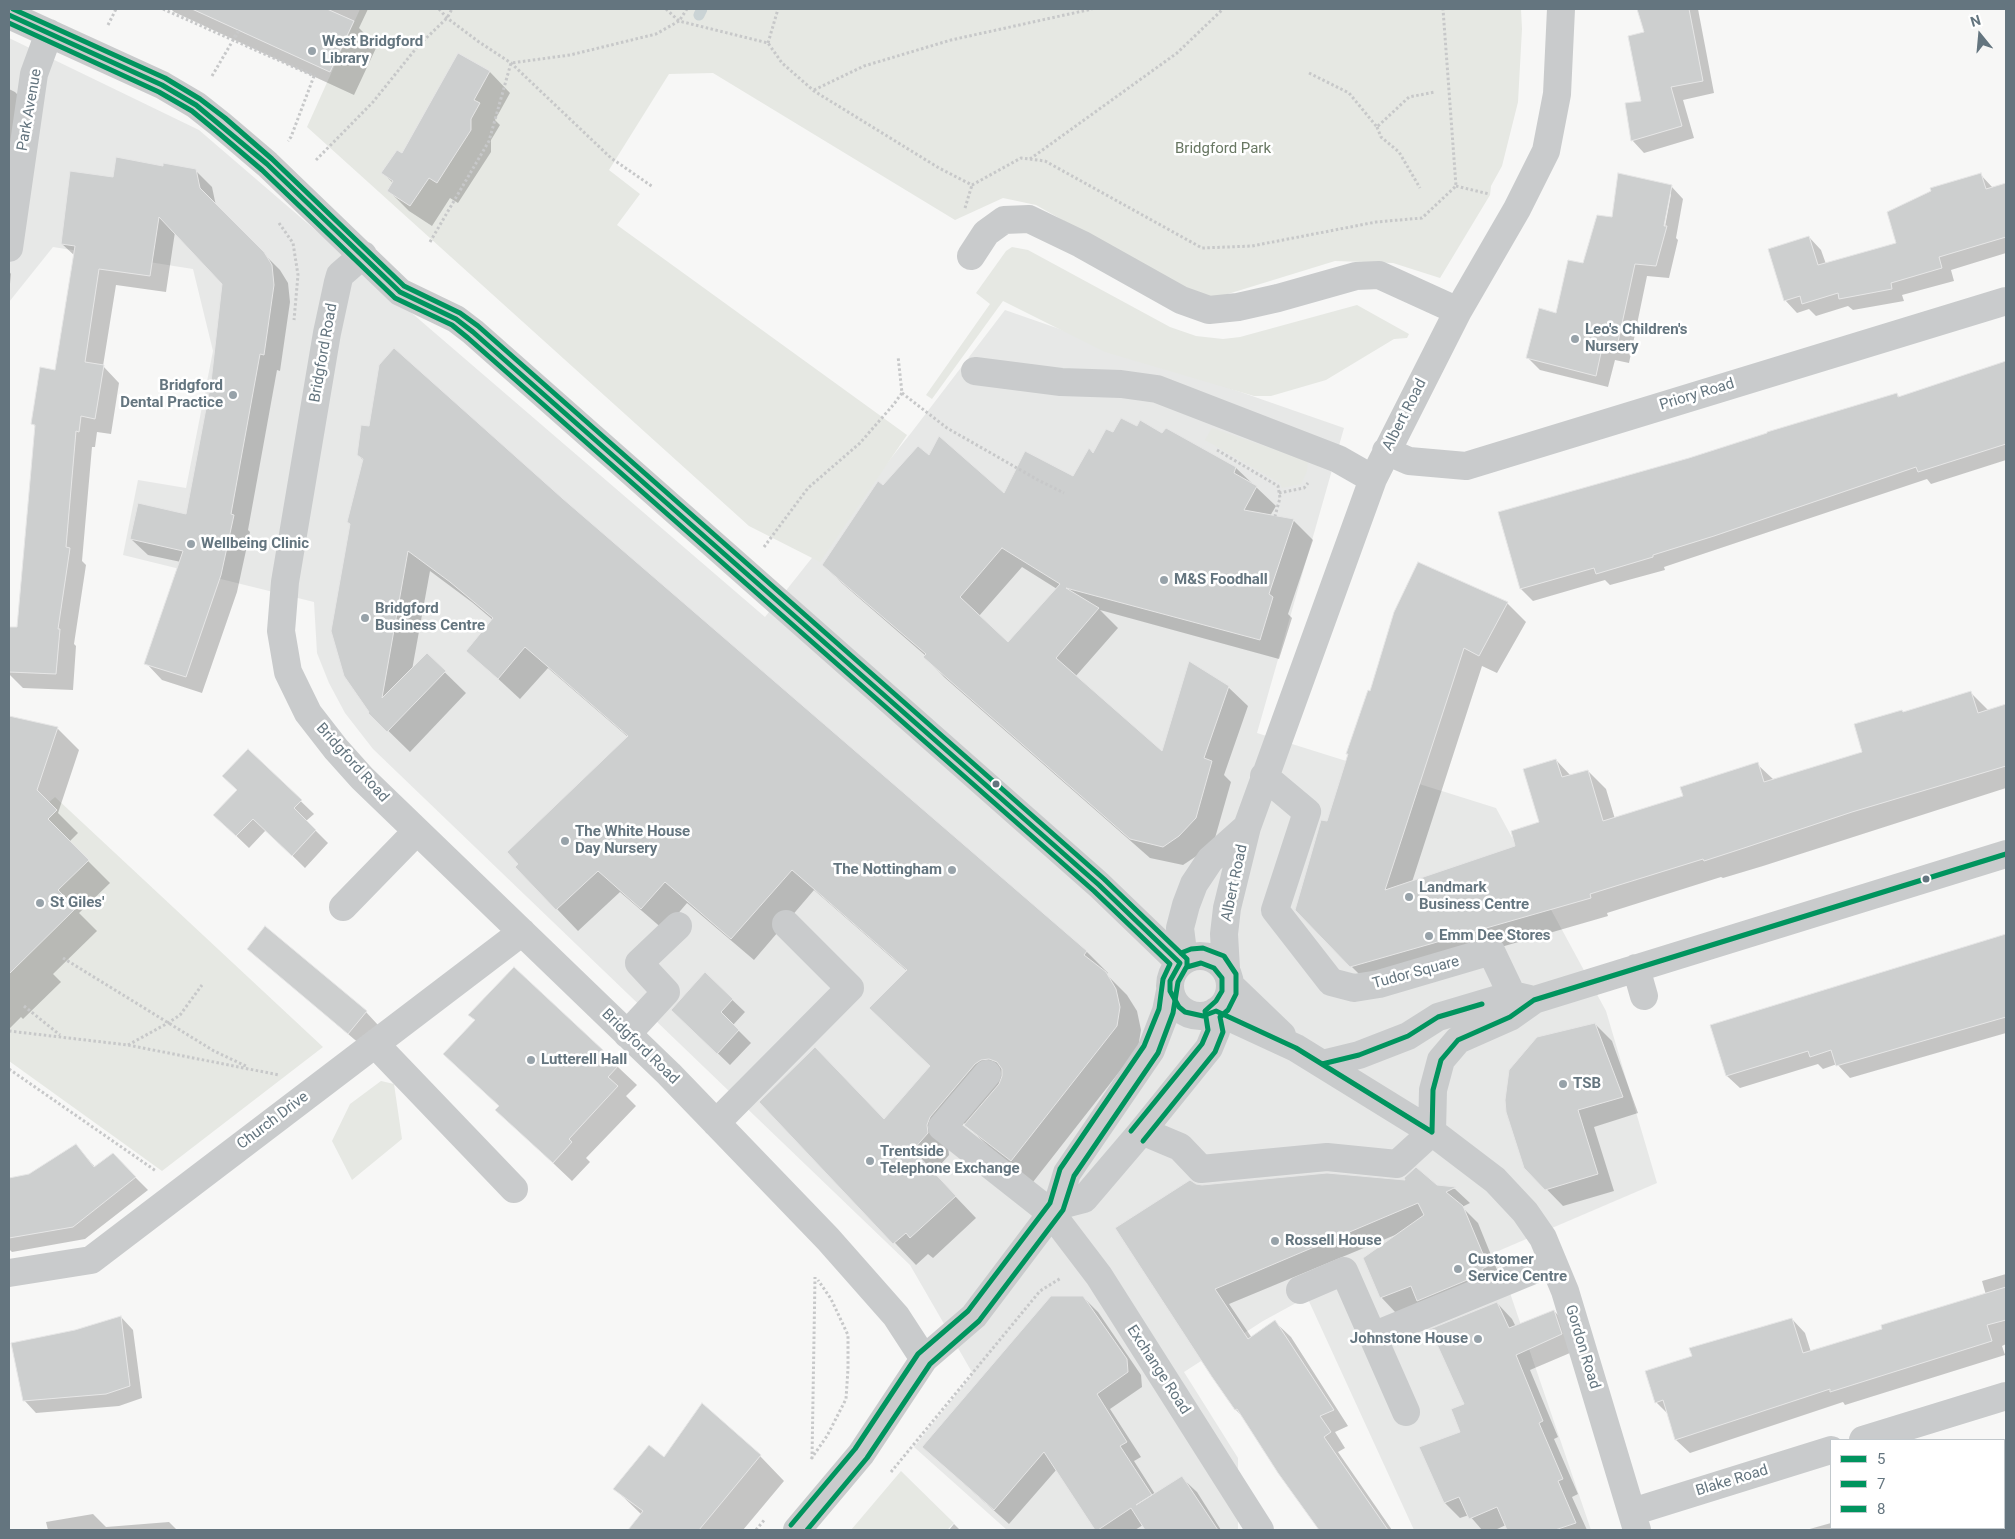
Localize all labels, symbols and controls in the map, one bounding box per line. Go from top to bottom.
north arrow [1955,10,2005,60]
text: N [1969,12,1983,30]
place label: West Bridgford Library [322,33,423,68]
marker: West Bridgford Library [306,45,318,57]
street label: Park Avenue [14,68,46,152]
park label: Bridgford Park [1175,140,1271,158]
street label: Bridgford Road [306,302,342,404]
place label: Leo's Children's Nursery [1585,321,1687,356]
marker: Leo's Children's Nursery [1569,333,1581,345]
street label: Priory Road [1657,375,1737,415]
street label: Albert Road [1379,376,1431,454]
place label: Bridgford Dental Practice [120,377,223,412]
marker: Bridgford Dental Practice [227,389,239,401]
place label: Wellbeing Clinic [201,535,309,553]
marker: Wellbeing Clinic [185,538,197,550]
place label: M&S Foodhall [1174,571,1268,589]
marker: M&S Foodhall [1158,574,1170,586]
place label: Bridgford Business Centre [375,600,485,635]
marker: Bridgford Business Centre [359,612,371,624]
street label: Bridgford Road [312,720,392,806]
unlabelled marker [991,779,1001,789]
place label: The White House Day Nursery [575,823,690,858]
marker: The White House Day Nursery [559,835,571,847]
street label: Albert Road [1218,843,1252,923]
place label: The Nottingham [833,861,942,879]
marker: The Nottingham [946,864,958,876]
unlabelled marker [1921,874,1931,884]
place label: Landmark Business Centre [1419,879,1529,914]
marker: Landmark Business Centre [1403,891,1415,903]
place label: St Giles' [50,894,104,912]
marker: St Giles' [34,897,46,909]
place label: Emm Dee Stores [1439,927,1551,945]
marker: Emm Dee Stores [1423,930,1435,942]
street label: Tudor Square [1371,953,1461,993]
street label: Bridgford Road [598,1006,682,1088]
place label: Lutterell Hall [541,1051,627,1069]
marker: Lutterell Hall [525,1054,537,1066]
place label: TSB [1573,1075,1601,1093]
marker: TSB [1557,1078,1569,1090]
street label: Church Drive [234,1088,312,1154]
place label: Trentside Telephone Exchange [880,1143,1020,1178]
marker: Trentside Telephone Exchange [864,1155,876,1167]
place label: Rossell House [1285,1232,1382,1250]
marker: Rossell House [1269,1235,1281,1247]
place label: Customer Service Centre [1468,1251,1567,1286]
marker: Customer Service Centre [1452,1263,1464,1275]
street label: Gordon Road [1561,1303,1603,1391]
street label: Exchange Road [1122,1322,1194,1418]
place label: Johnstone House [1350,1330,1468,1348]
marker: Johnstone House [1472,1333,1484,1345]
legend [1830,1439,2005,1529]
text: 5 [1877,1450,1885,1468]
street label: Blake Road [1694,1461,1770,1501]
text: 7 [1877,1475,1885,1493]
text: 8 [1877,1500,1885,1518]

